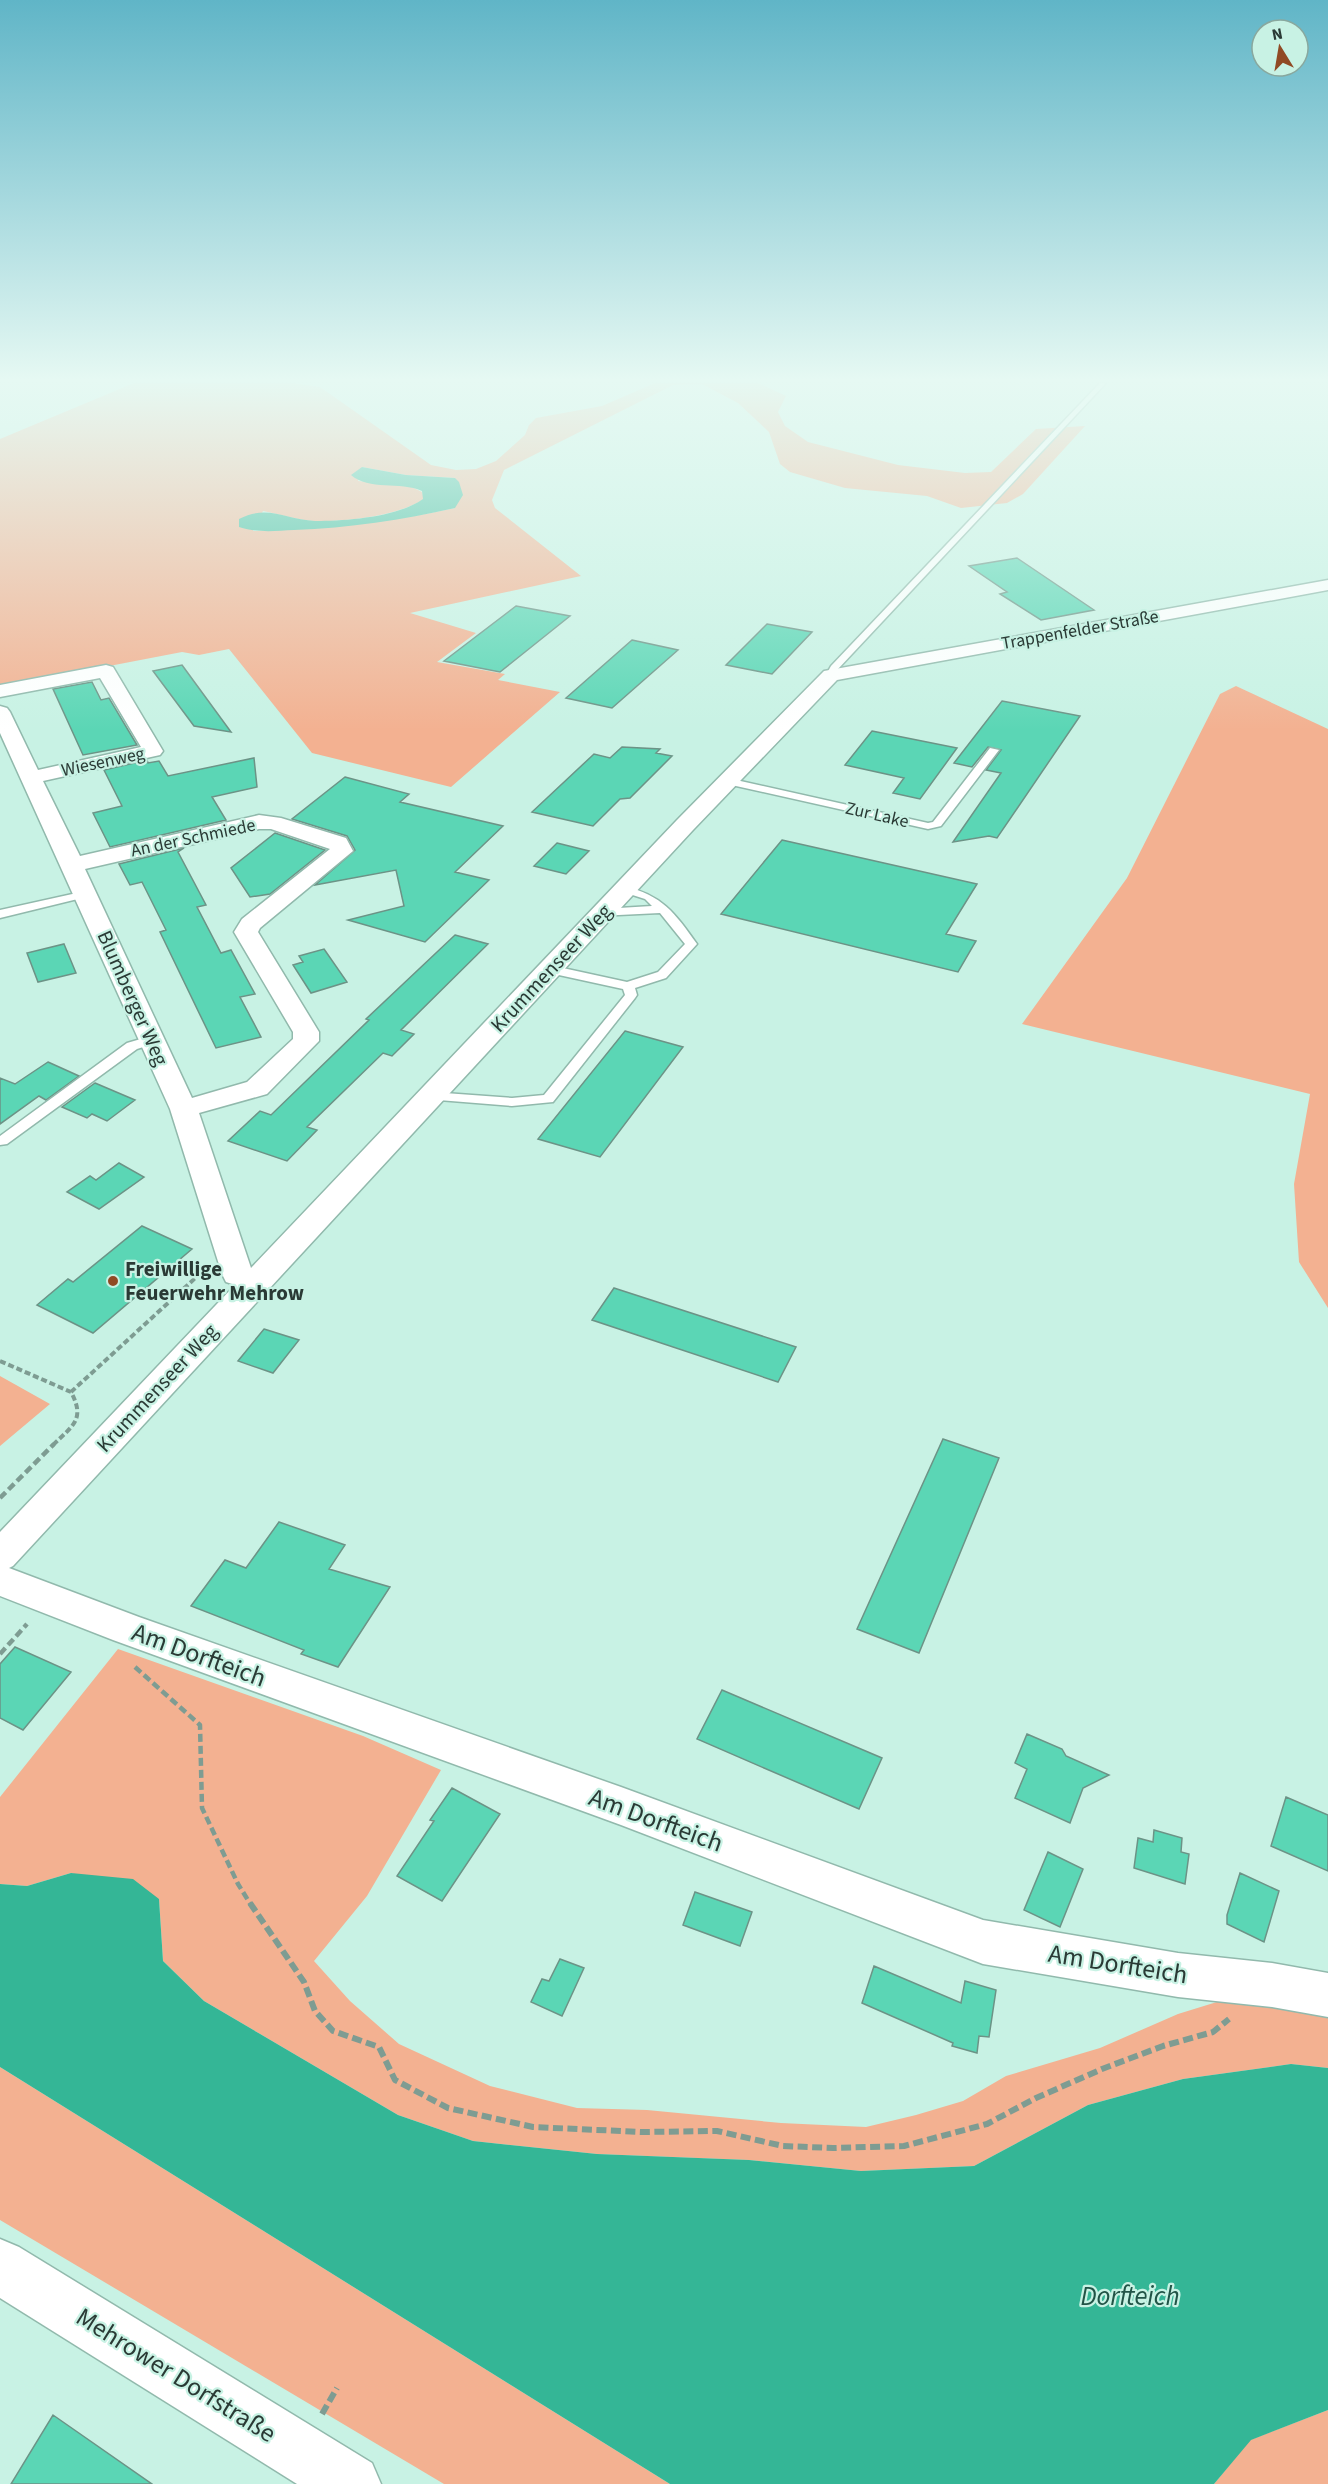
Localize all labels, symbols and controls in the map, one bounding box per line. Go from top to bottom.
north arrow [1250,18,1310,78]
text: N [1270,22,1285,46]
street label: Trappenfelder Straße [999,604,1161,656]
street label: Wiesenweg [59,741,147,783]
street label: Zur Lake [843,796,911,834]
street label: An der Schmiede [128,813,258,863]
street label: Krummenseer Weg [483,897,619,1039]
street label: Blumberger Weg [90,926,176,1071]
place label: Freiwillige Feuerwehr Mehrow [125,1254,304,1308]
marker: Freiwillige Feuerwehr Mehrow [106,1274,120,1288]
street label: Krummenseer Weg [89,1317,225,1459]
street label: Am Dorfteich [127,1614,271,1696]
street label: Am Dorfteich [584,1779,728,1861]
street label: Am Dorfteich [1046,1935,1190,1993]
water label: Dorfteich [1080,2277,1180,2316]
street label: Mehrower Dorfstraße [69,2298,283,2452]

